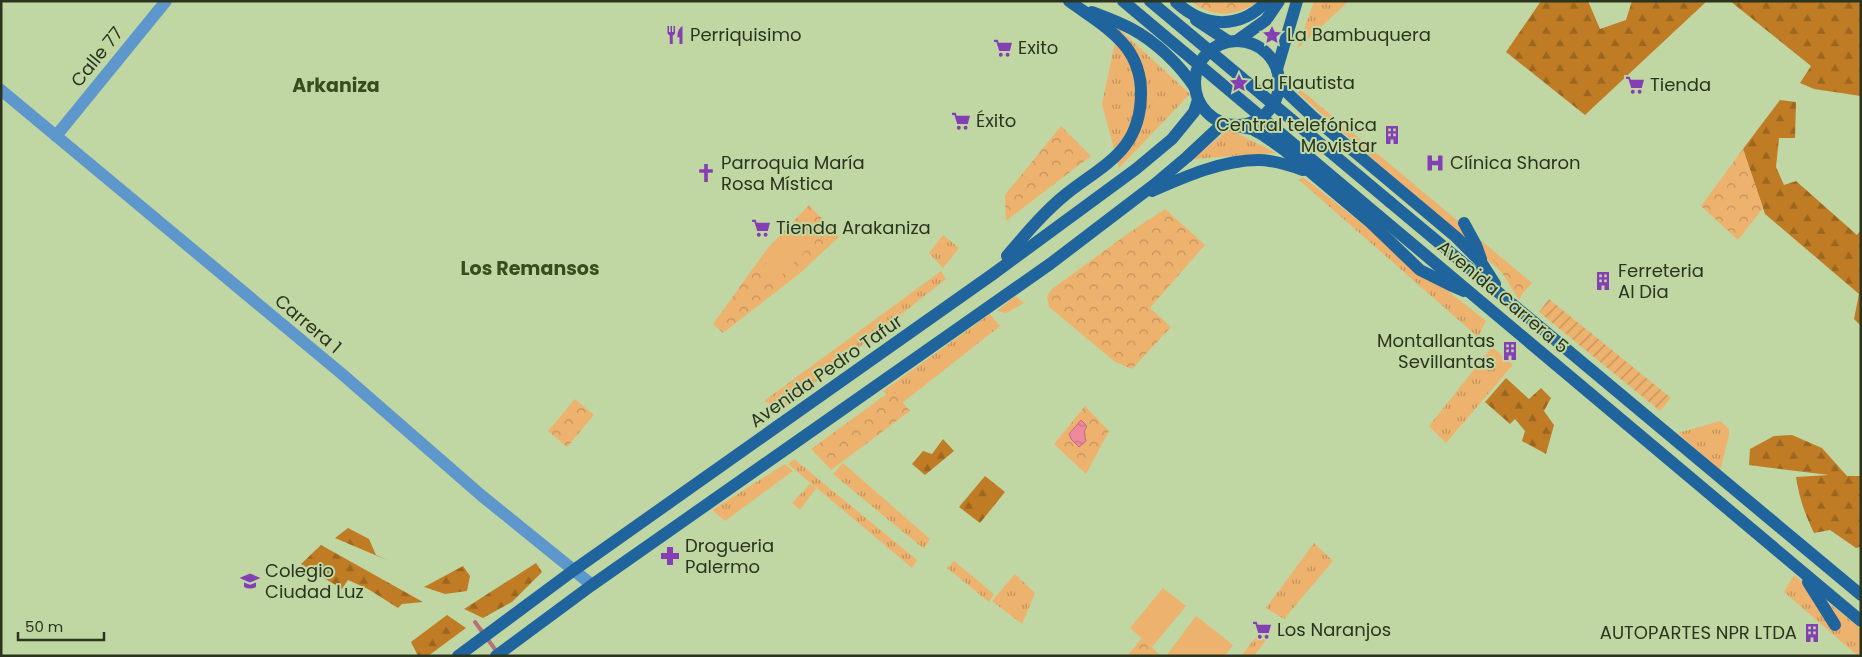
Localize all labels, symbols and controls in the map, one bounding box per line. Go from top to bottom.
street label: Calle 77 [65,21,129,92]
place label: Perriquisimo [690,22,801,47]
place label: La Bambuquera [1287,22,1431,47]
restaurant icon: Perriquisimo [664,24,686,46]
place icon: La Bambuquera [1261,24,1283,46]
place label: Exito [1018,35,1058,60]
supermarket icon: Exito [992,37,1014,59]
place label: La Flautista [1254,70,1355,95]
district label: Arkaniza [292,72,380,99]
place icon: La Flautista [1228,72,1250,94]
place label: Tienda [1650,72,1711,97]
supermarket icon: Tienda [1624,74,1646,96]
place label: Éxito [976,108,1016,133]
supermarket icon: Éxito [950,110,972,132]
place label: Central telefónica Movistar [1216,112,1377,158]
building icon: Central telefónica Movistar [1381,124,1403,146]
place label: Parroquia María Rosa Mística [721,150,865,196]
place label: Clínica Sharon [1450,150,1581,175]
hospital icon: Clínica Sharon [1424,152,1446,174]
church icon: Parroquia María Rosa Mística [695,162,717,184]
place label: Tienda Arakaniza [776,215,931,240]
supermarket icon: Tienda Arakaniza [750,217,772,239]
street label: Avenida Carrera 5 [1432,234,1574,359]
district label: Los Remansos [460,255,600,282]
place label: Ferreteria Al Dia [1618,258,1704,304]
building icon: Ferreteria Al Dia [1592,270,1614,292]
street label: Carrera 1 [270,288,347,359]
street label: Avenida Pedro Tafur [744,308,907,433]
place label: Montallantas Sevillantas [1377,328,1495,374]
building icon: Montallantas Sevillantas [1499,340,1521,362]
place label: Drogueria Palermo [685,533,774,579]
pharmacy icon: Drogueria Palermo [659,545,681,567]
place label: Colegio Ciudad Luz [265,558,364,604]
school or university icon: Colegio Ciudad Luz [239,570,261,592]
scale bar [18,610,104,642]
text: 50 m [25,616,63,637]
place label: Los Naranjos [1277,617,1391,642]
supermarket icon: Los Naranjos [1251,619,1273,641]
place label: AUTOPARTES NPR LTDA [1600,620,1797,645]
building icon: AUTOPARTES NPR LTDA [1801,622,1823,644]

